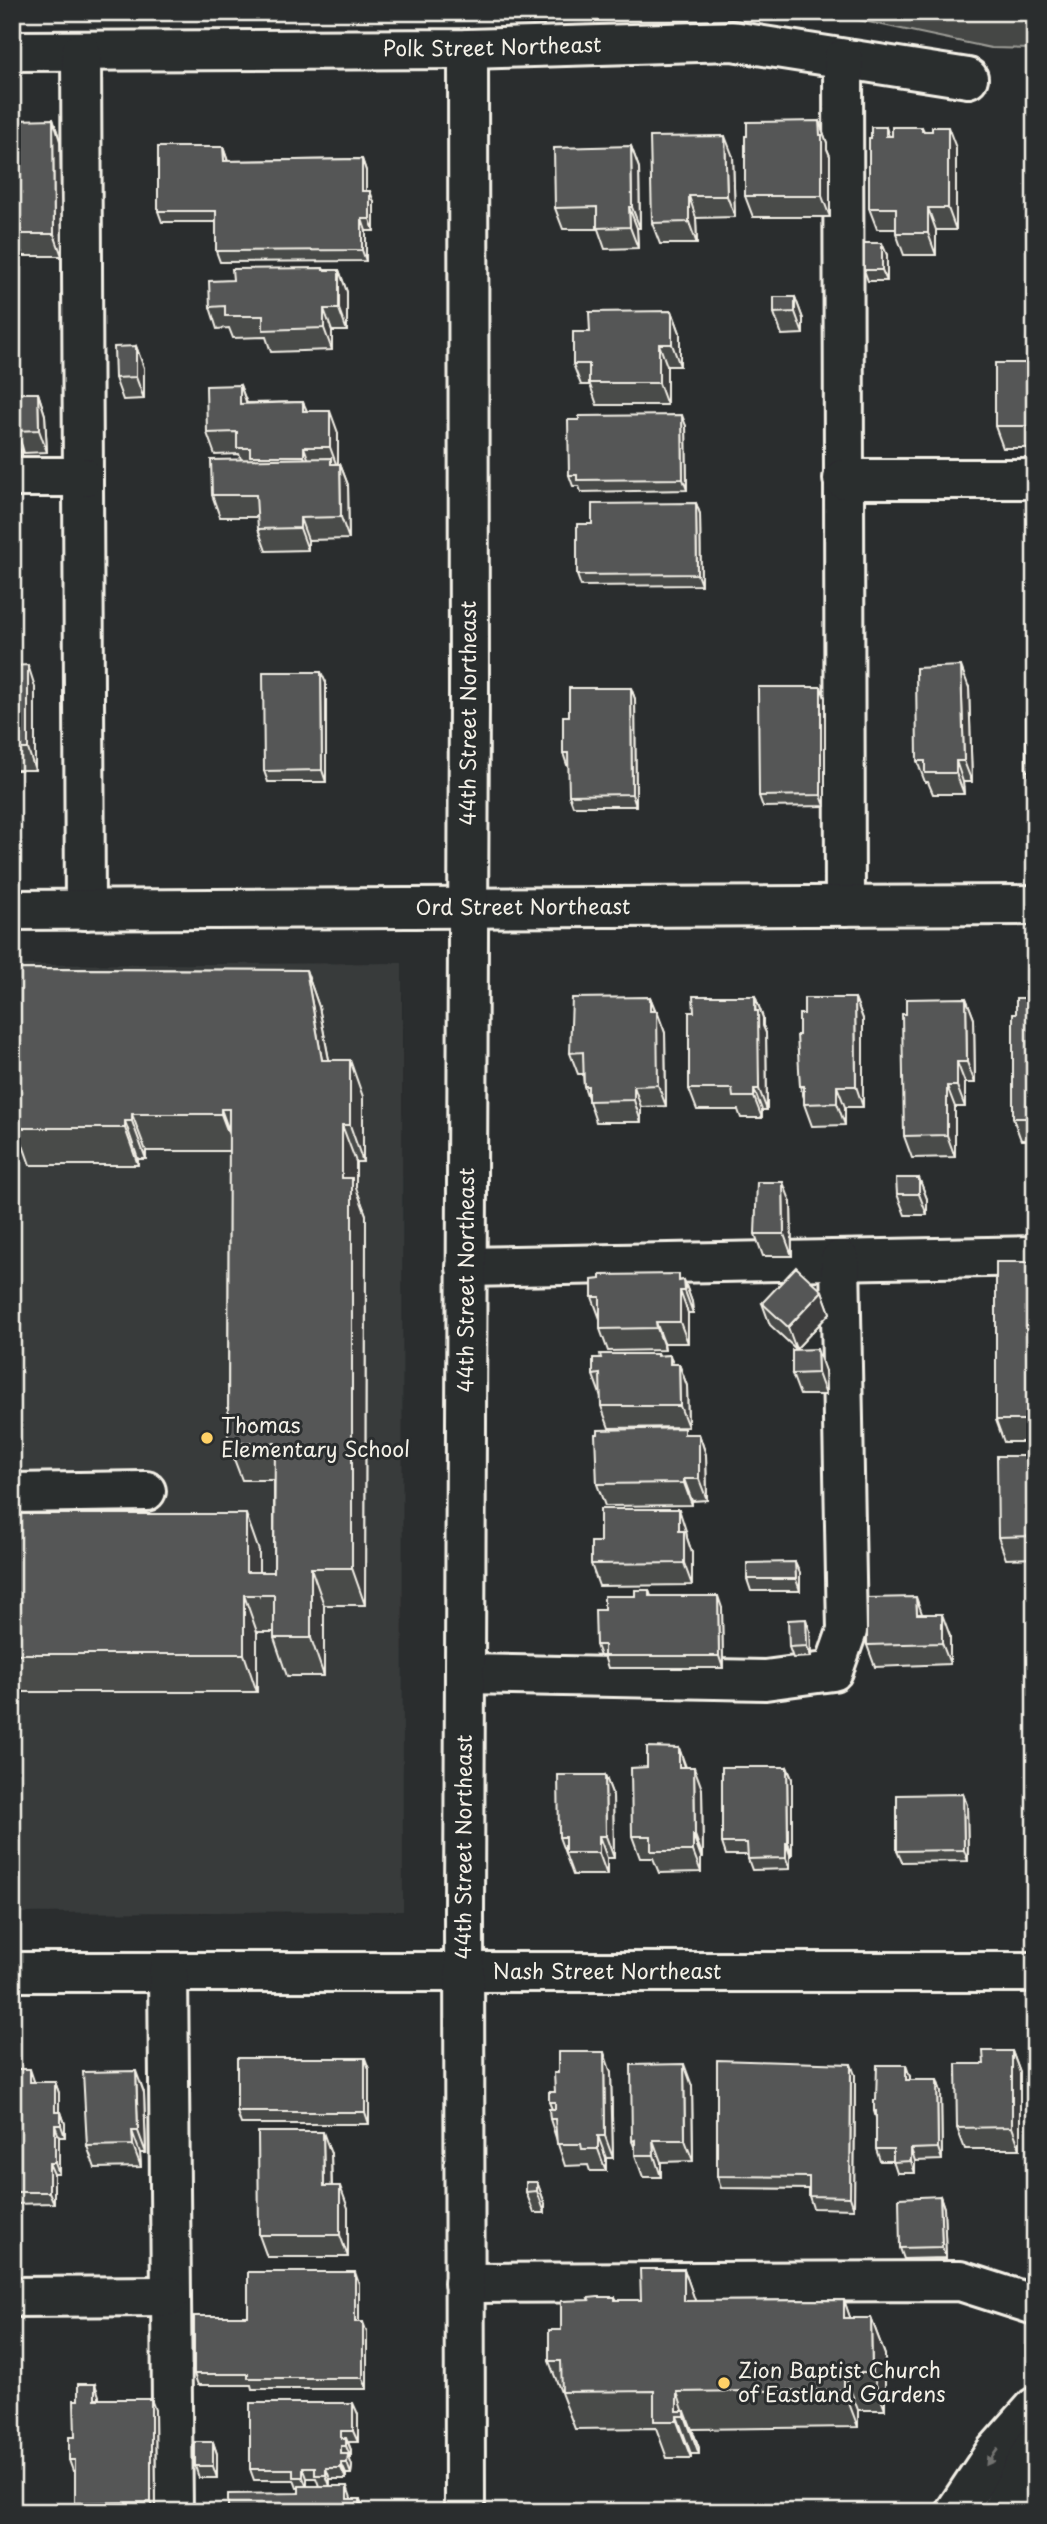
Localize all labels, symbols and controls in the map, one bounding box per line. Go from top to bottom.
street label: Polk Street Northeast [382,27,602,63]
street label: 44th Street Northeast [450,601,483,825]
street label: Ord Street Northeast [415,889,631,922]
street label: 44th Street Northeast [448,1168,481,1392]
place label: Thomas Elementary School [221,1408,410,1464]
marker: Thomas Elementary School [199,1430,215,1446]
street label: 44th Street Northeast [446,1735,479,1959]
street label: Nash Street Northeast [493,1954,721,1986]
place label: Zion Baptist Church of Eastland Gardens [738,2353,946,2409]
marker: Zion Baptist Church of Eastland Gardens [716,2375,732,2391]
one-way arrow [985,2448,999,2466]

